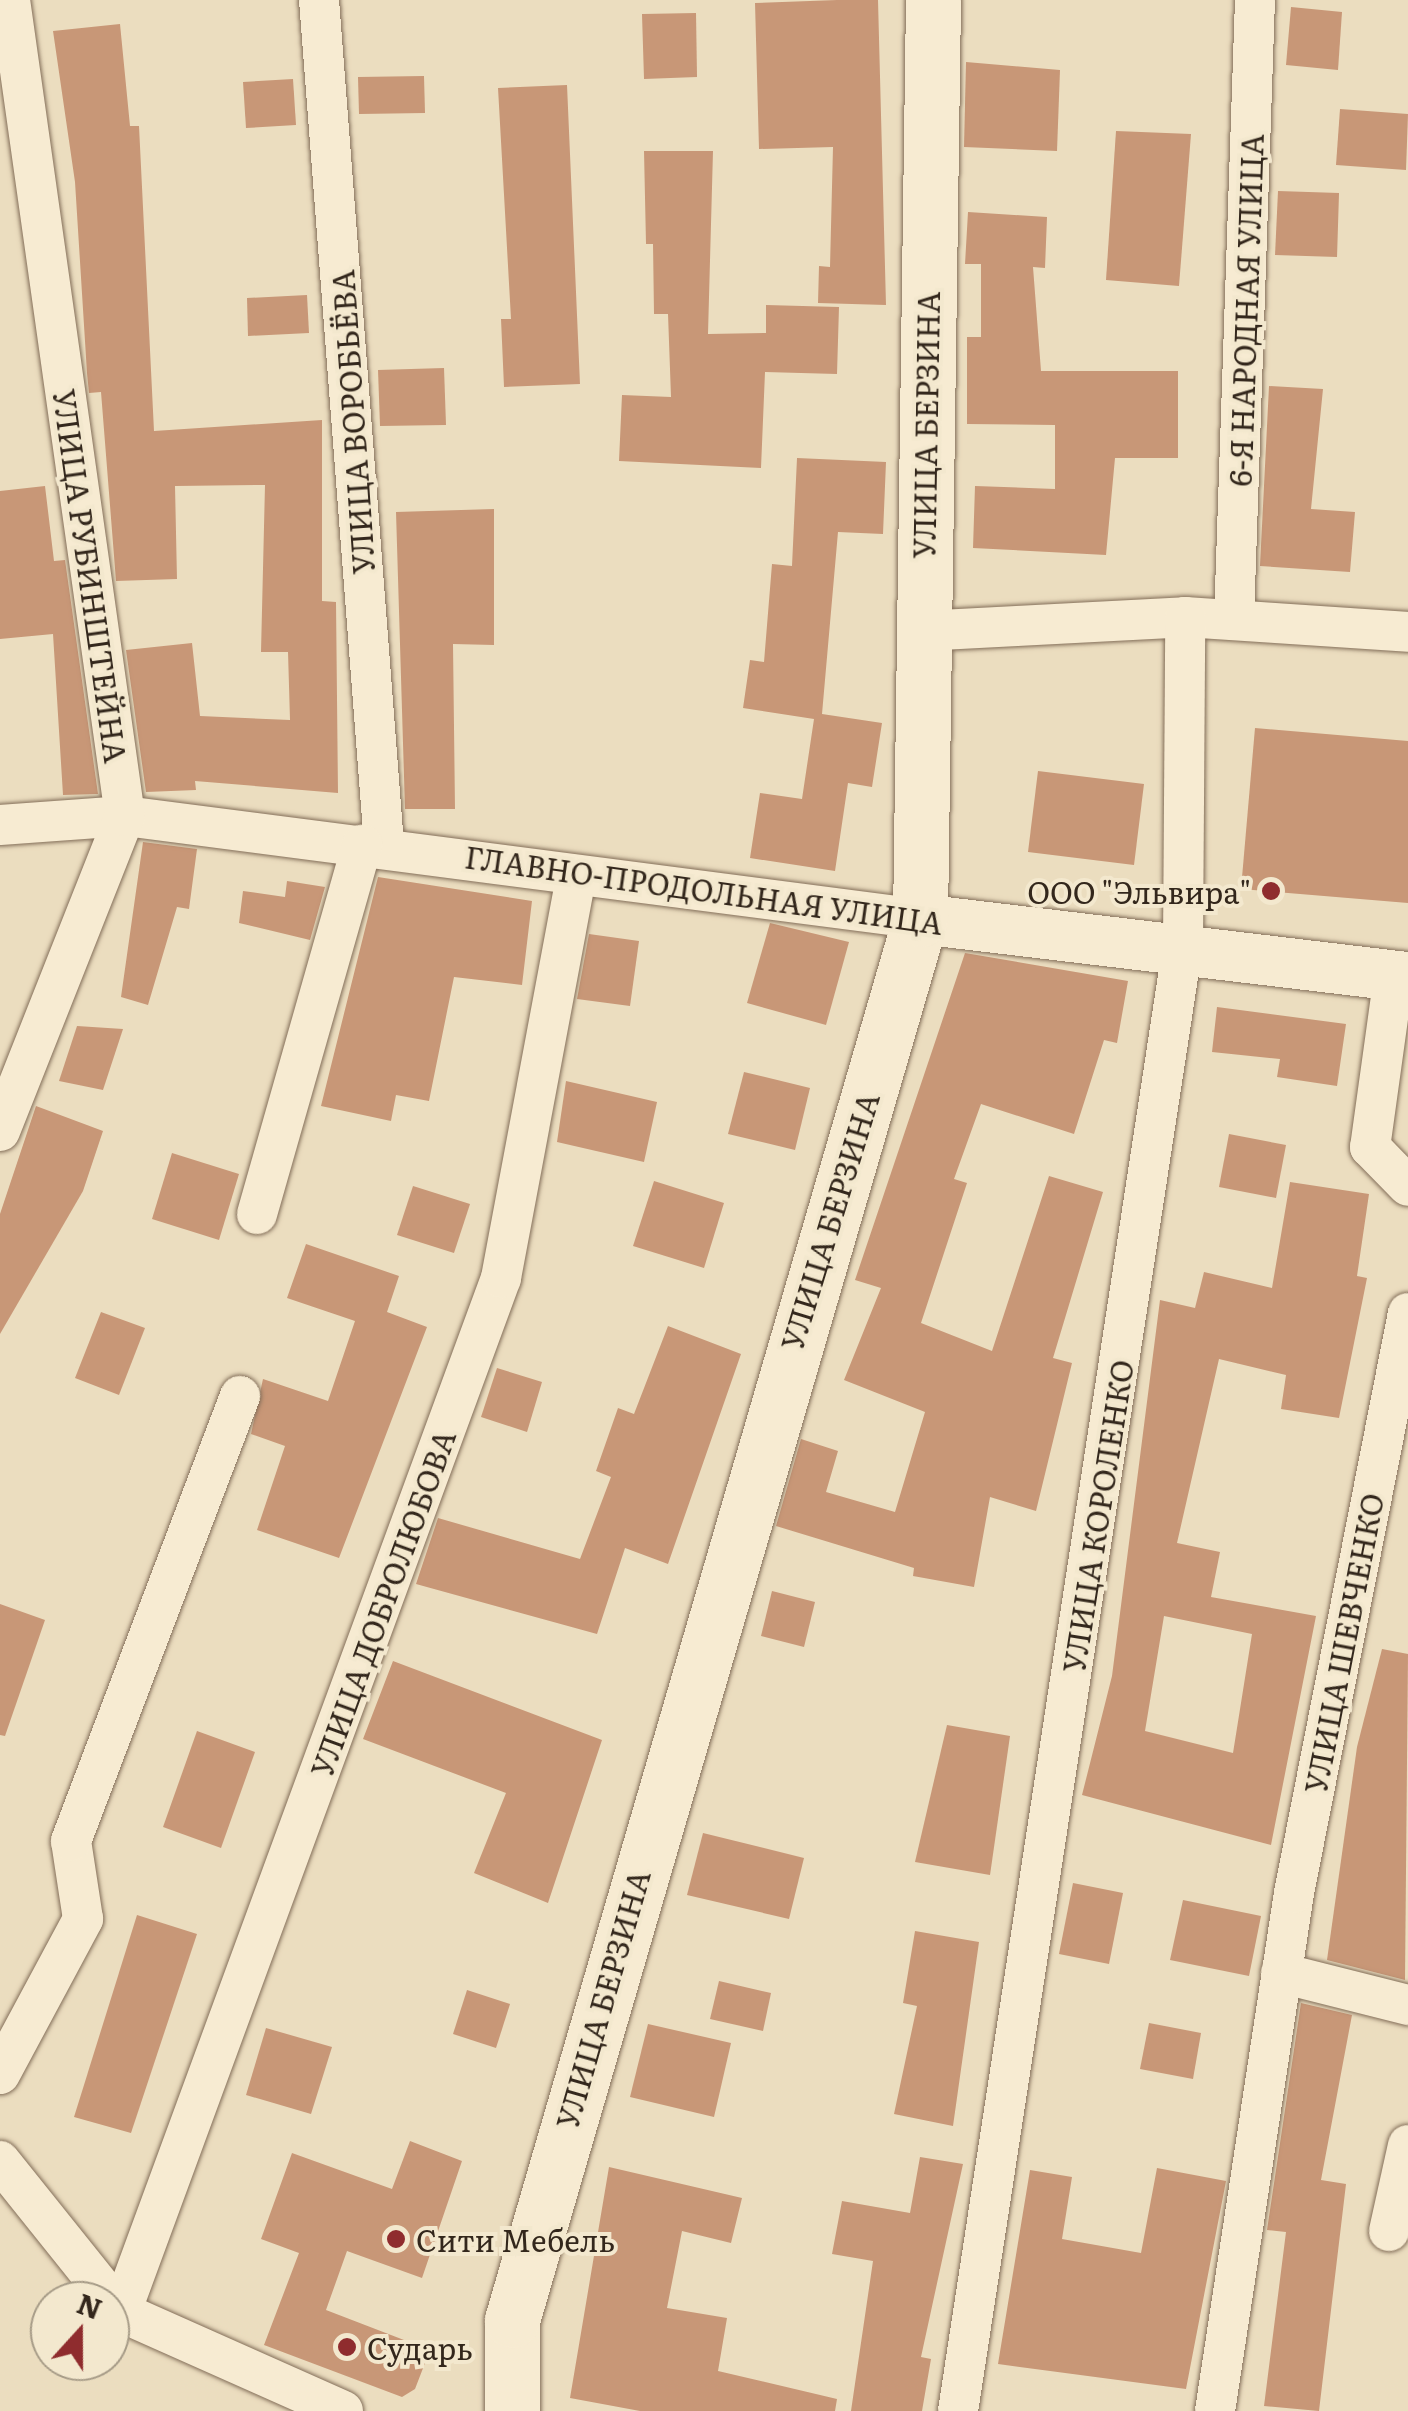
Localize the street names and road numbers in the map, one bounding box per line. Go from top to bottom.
street label: 6-Я НАРОДНАЯ УЛИЦА [1221,133,1269,487]
street label: УЛИЦА ВОРОБЬЁВА [323,269,381,575]
street label: УЛИЦА БЕРЗИНА [905,291,945,559]
street label: УЛИЦА РУБИНШТЕЙНА [47,387,135,765]
street label: ГЛАВНО-ПРОДОЛЬНАЯ УЛИЦА [463,838,945,940]
street label: УЛИЦА БЕРЗИНА [773,1088,885,1354]
street label: УЛИЦА КОРОЛЕНКО [1054,1357,1140,1675]
street label: УЛИЦА ДОБРОЛЮБОВА [302,1425,462,1781]
street label: УЛИЦА ШЕВЧЕНКО [1296,1490,1390,1796]
street label: УЛИЦА БЕРЗИНА [548,1866,656,2132]

